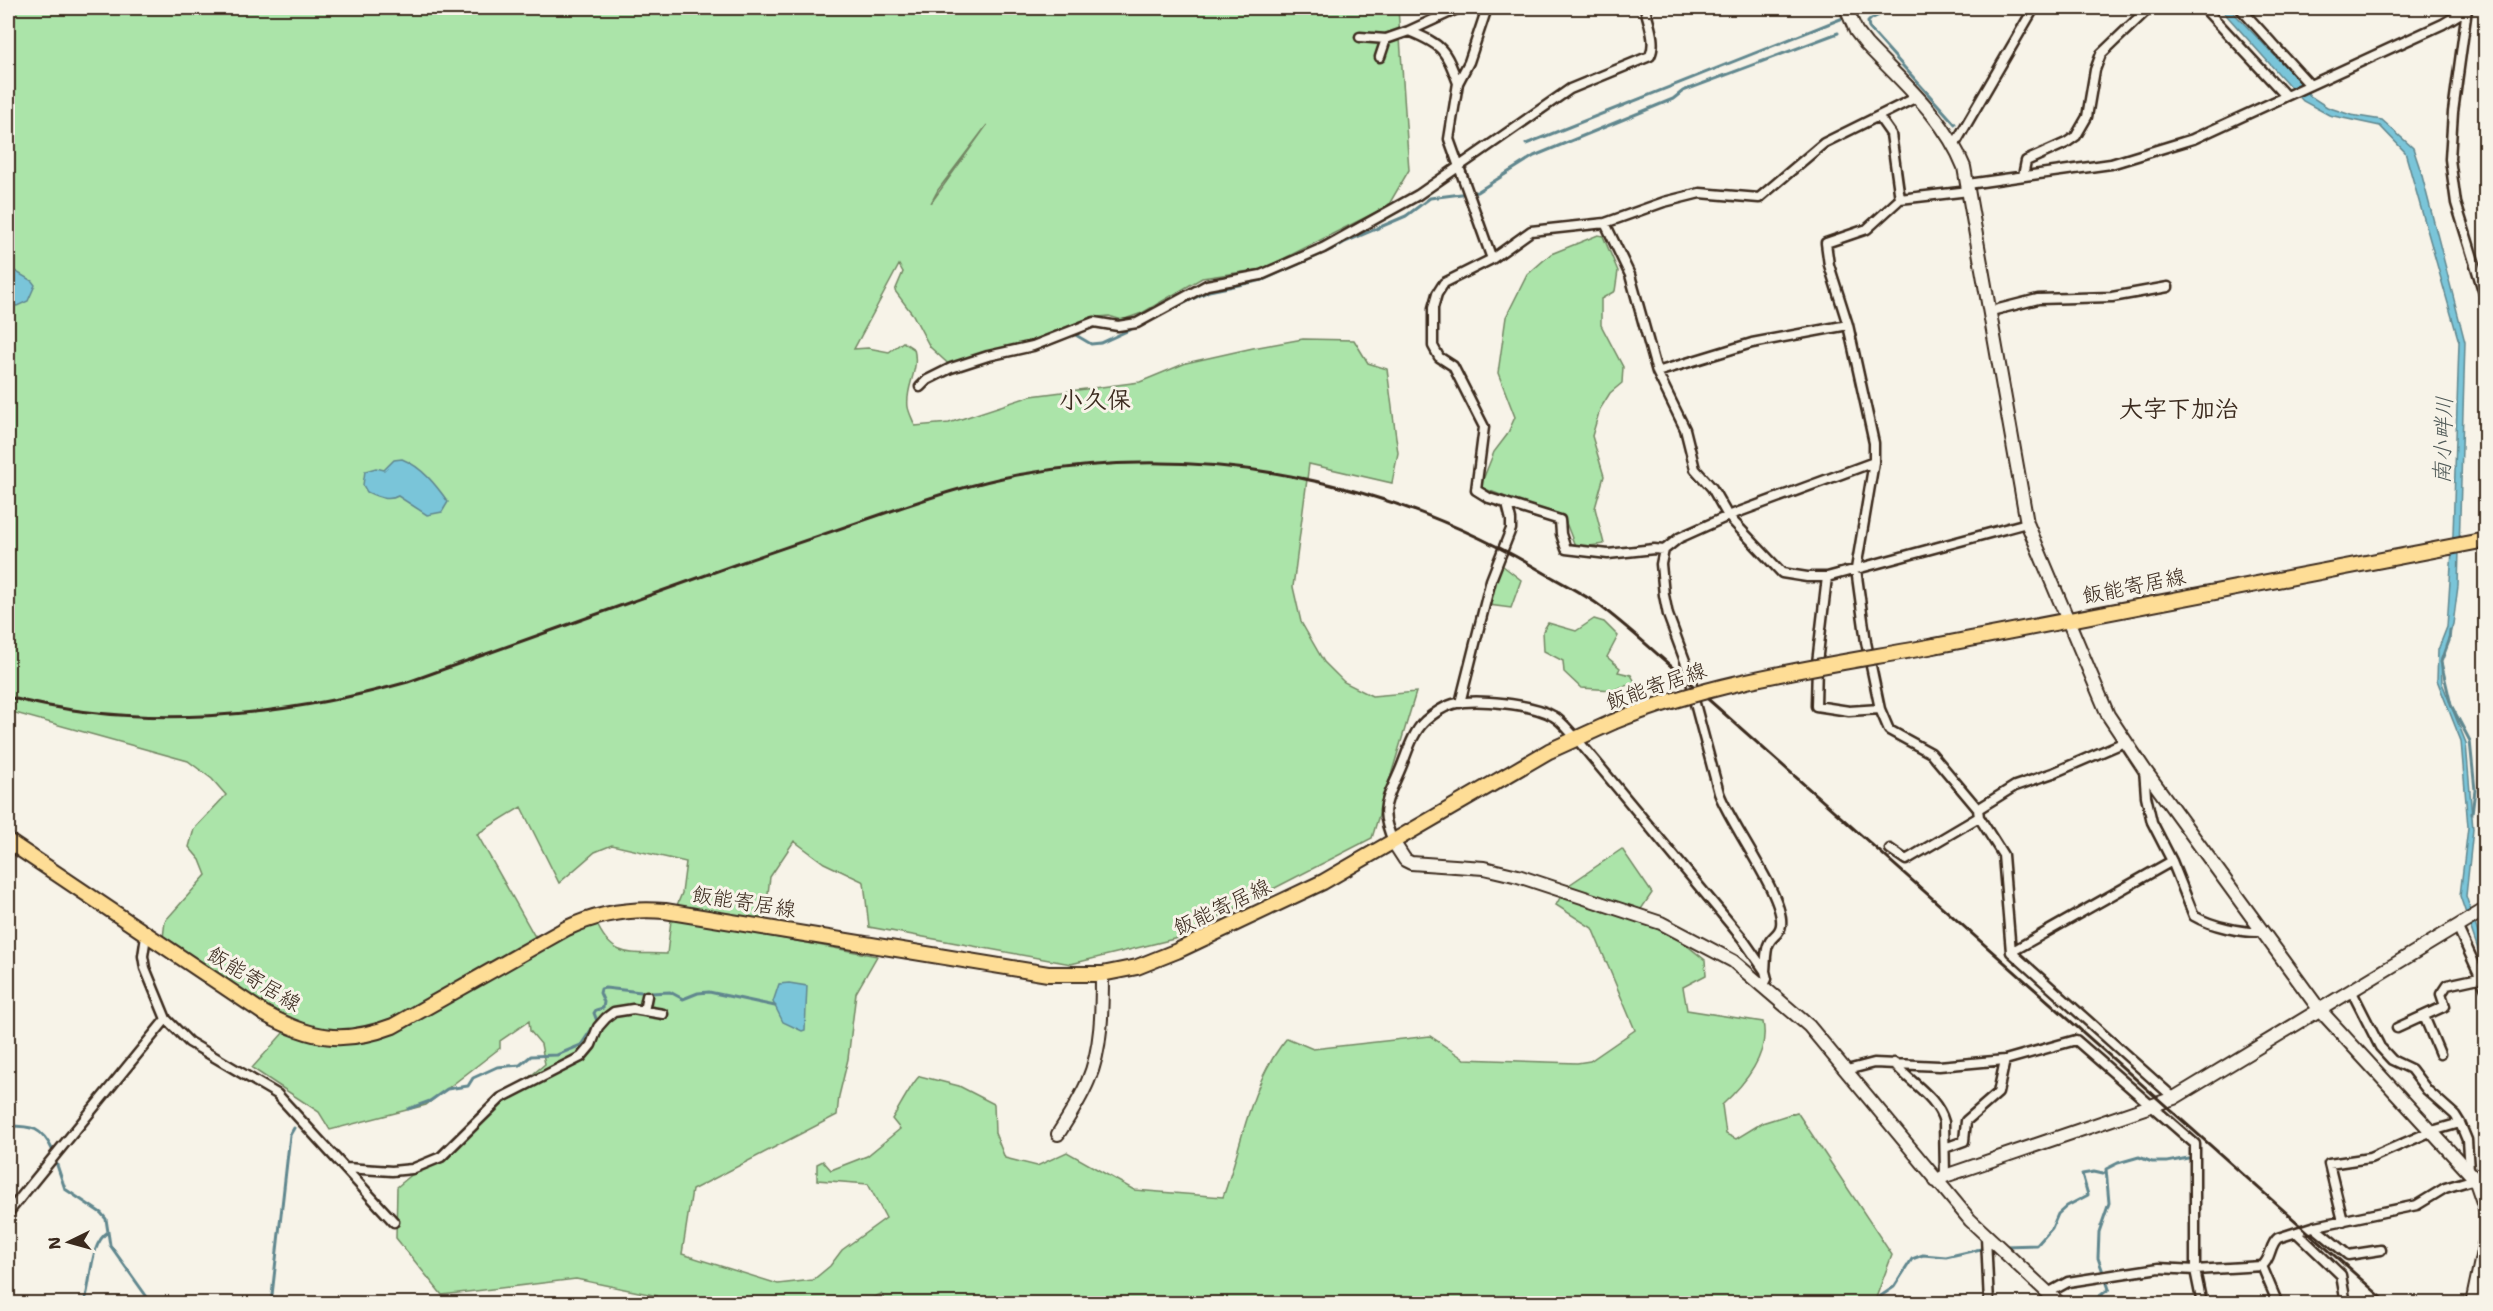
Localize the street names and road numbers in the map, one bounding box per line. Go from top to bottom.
street label: 飯能寄居線 [2080,562,2188,610]
street label: 飯能寄居線 [1602,656,1710,716]
street label: 飯能寄居線 [1169,872,1275,942]
street label: 飯能寄居線 [690,880,798,924]
street label: 飯能寄居線 [202,940,306,1018]

